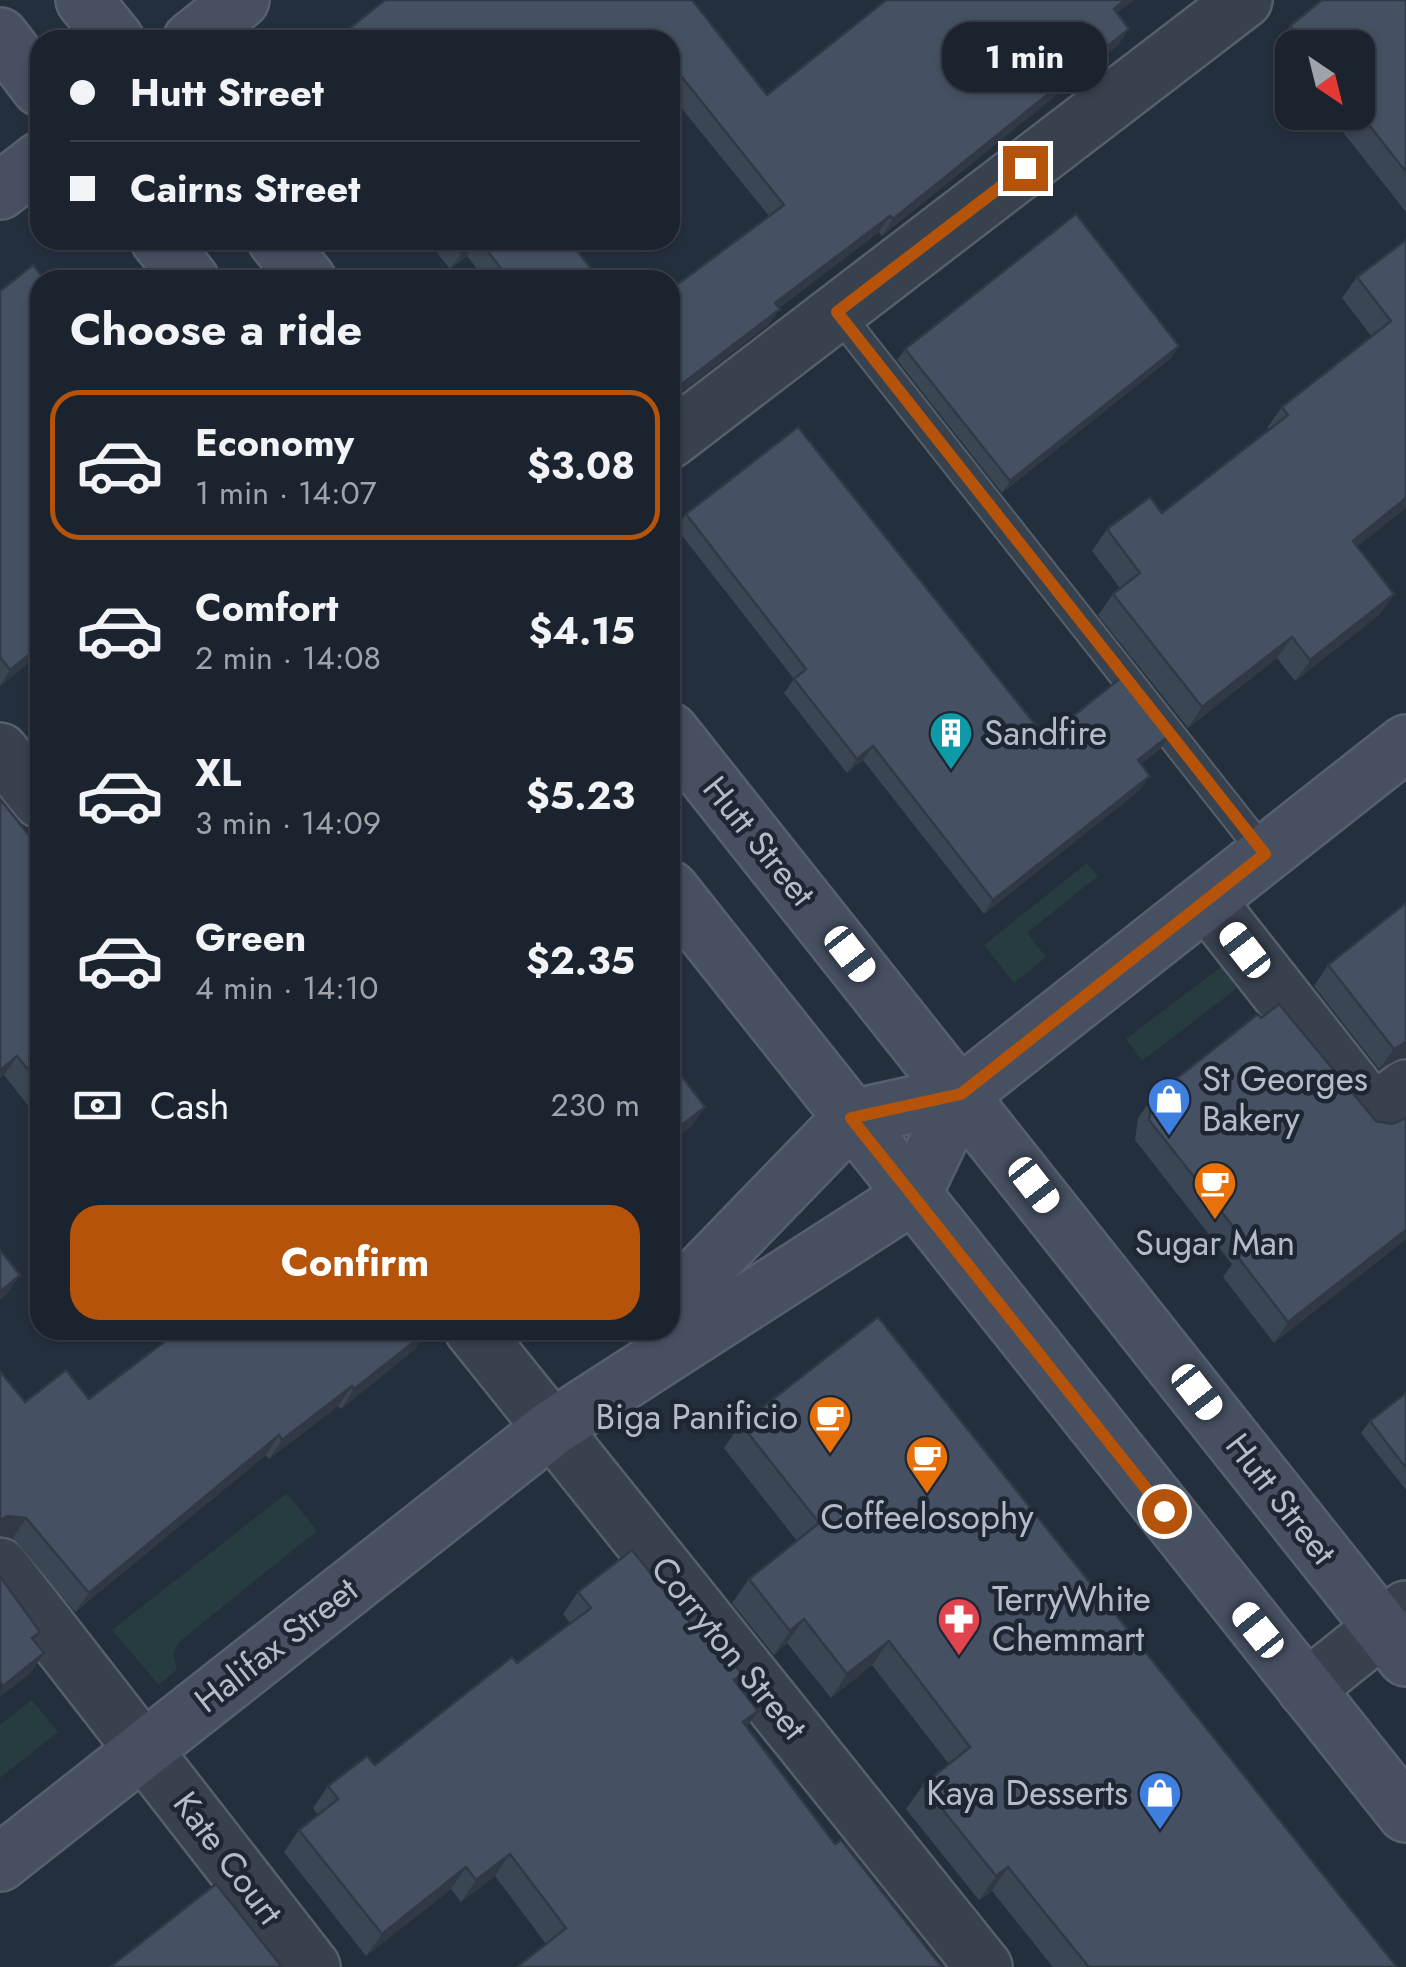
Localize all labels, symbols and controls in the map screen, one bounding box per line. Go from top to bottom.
callout: 1 min [942,23,1108,93]
north arrow [1275,30,1375,130]
map controls [1275,30,1375,130]
text: 1 min [985,34,1064,80]
text: Hutt Street [130,65,324,120]
route end [1003,146,1048,191]
text: Cairns Street [130,161,360,216]
text: Choose a ride [70,297,362,362]
text: Economy [195,415,354,470]
icon: car [75,420,165,510]
text: $3.08 [527,438,635,493]
text: 1 min · 14:07 [195,470,377,516]
text: Comfort [195,580,338,635]
icon: car [75,585,165,675]
text: $4.15 [529,603,635,658]
text: 2 min · 14:08 [195,635,381,681]
place label: Sandfire [984,708,1107,758]
building icon: Sandfire [928,710,974,771]
text: XL [195,745,241,800]
icon: car [75,750,165,840]
street label: Hutt Street [691,765,827,917]
text: $5.23 [526,768,635,823]
text: 3 min · 14:09 [195,800,381,846]
text: Green [195,910,306,965]
icon: car [75,915,165,1005]
car [1215,917,1275,983]
car [820,921,880,987]
text: $2.35 [526,933,635,988]
text: 4 min · 14:10 [195,965,378,1011]
place label: St Georges Bakery [1202,1054,1368,1144]
shop icon: St Georges Bakery [1146,1076,1192,1137]
icon: cash [70,1078,125,1133]
text: Cash [150,1078,230,1133]
text: 230 m [551,1082,640,1128]
car [1004,1152,1064,1218]
cafe icon: Sugar Man [1192,1160,1238,1221]
button: Confirm [70,1205,640,1320]
place label: Sugar Man [1135,1218,1295,1268]
car [1167,1359,1227,1425]
place label: Biga Panificio [596,1392,798,1442]
cafe icon: Biga Panificio [807,1394,853,1455]
street label: Hutt Street [1214,1423,1349,1576]
cafe icon: Coffeelosophy [904,1434,950,1495]
route start [1142,1489,1187,1534]
place label: Coffeelosophy [820,1492,1034,1542]
street label: Corryton Street [639,1545,819,1751]
street label: Halifax Street [184,1565,369,1725]
place label: TerryWhite Chemmart [992,1574,1151,1664]
pharmacy icon: TerryWhite Chemmart [936,1596,982,1657]
car [1227,1597,1289,1663]
place label: Kaya Desserts [926,1768,1128,1818]
shop icon: Kaya Desserts [1137,1770,1183,1831]
street label: Kate Court [161,1781,295,1936]

